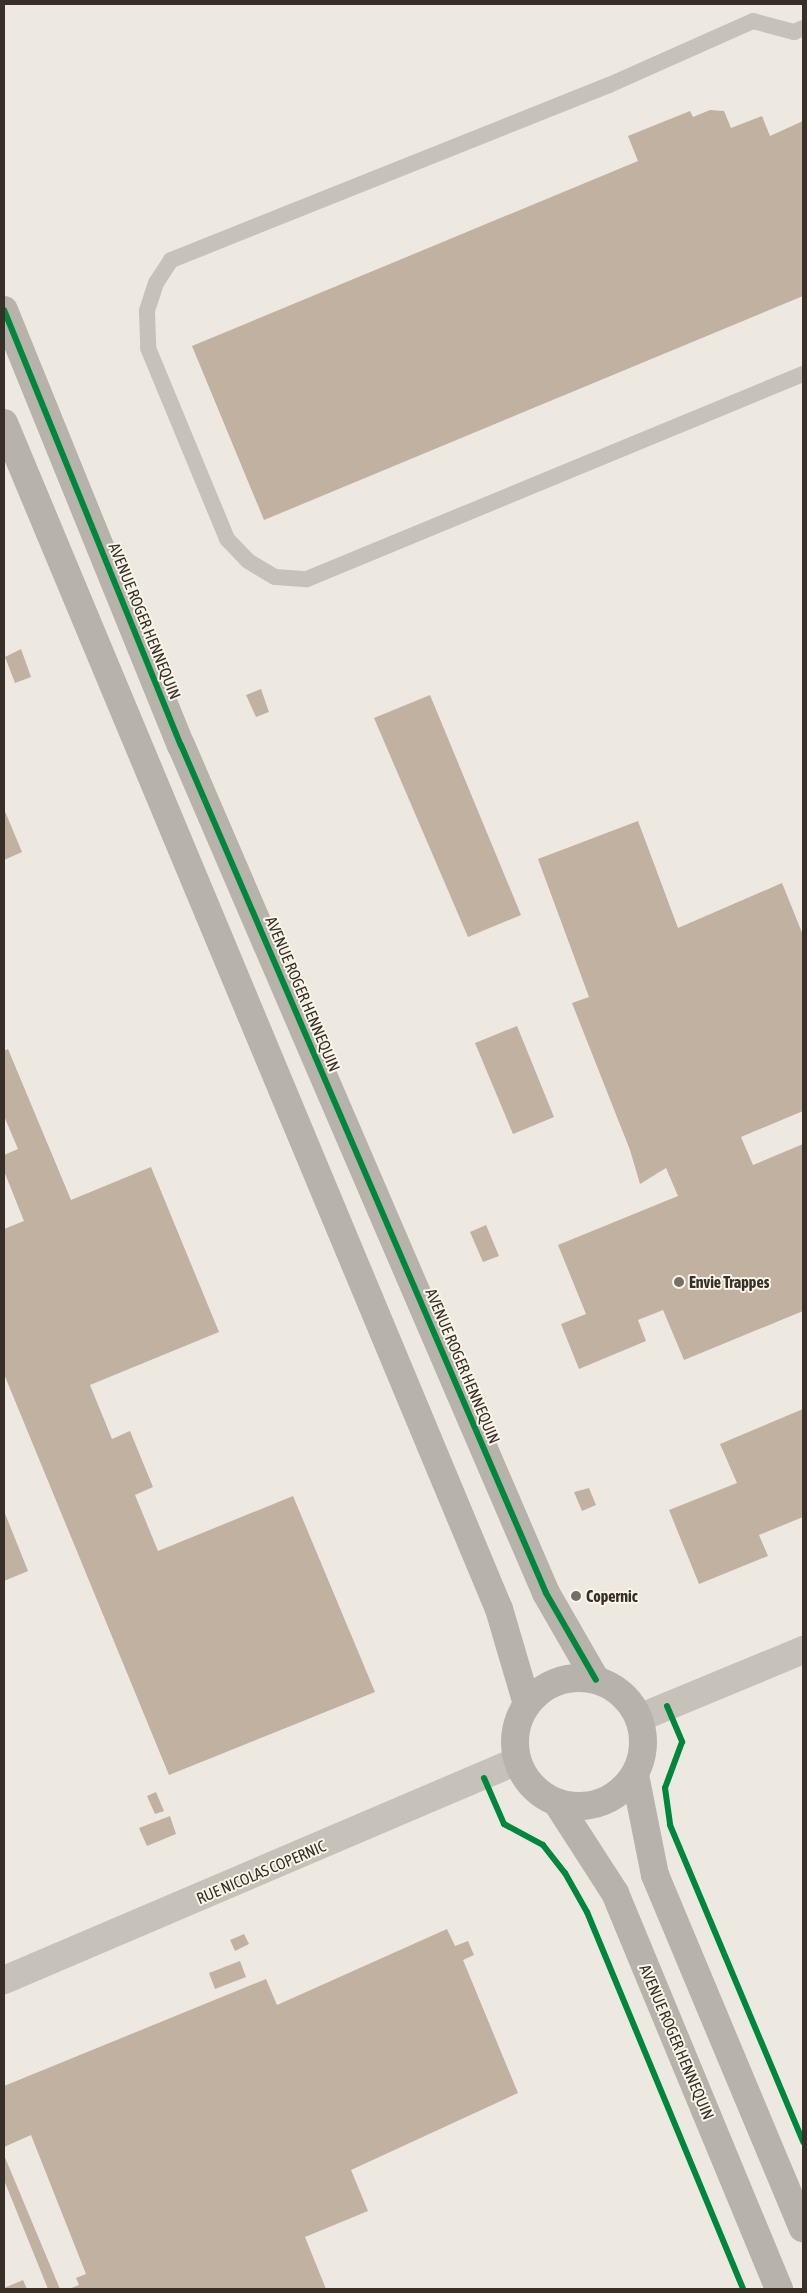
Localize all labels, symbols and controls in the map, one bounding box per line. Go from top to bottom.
street label: AVENUE ROGER HENNEQUIN [105,540,185,702]
street label: AVENUE ROGER HENNEQUIN [262,913,344,1075]
place label: Envie Trappes [689,1272,769,1292]
marker: Envie Trappes [673,1276,685,1288]
street label: AVENUE ROGER HENNEQUIN [422,1285,504,1447]
place label: Copernic [586,1586,638,1606]
marker: Copernic [570,1590,582,1602]
street label: RUE NICOLAS COPERNIC [193,1836,329,1908]
street label: AVENUE ROGER HENNEQUIN [636,1961,718,2123]

